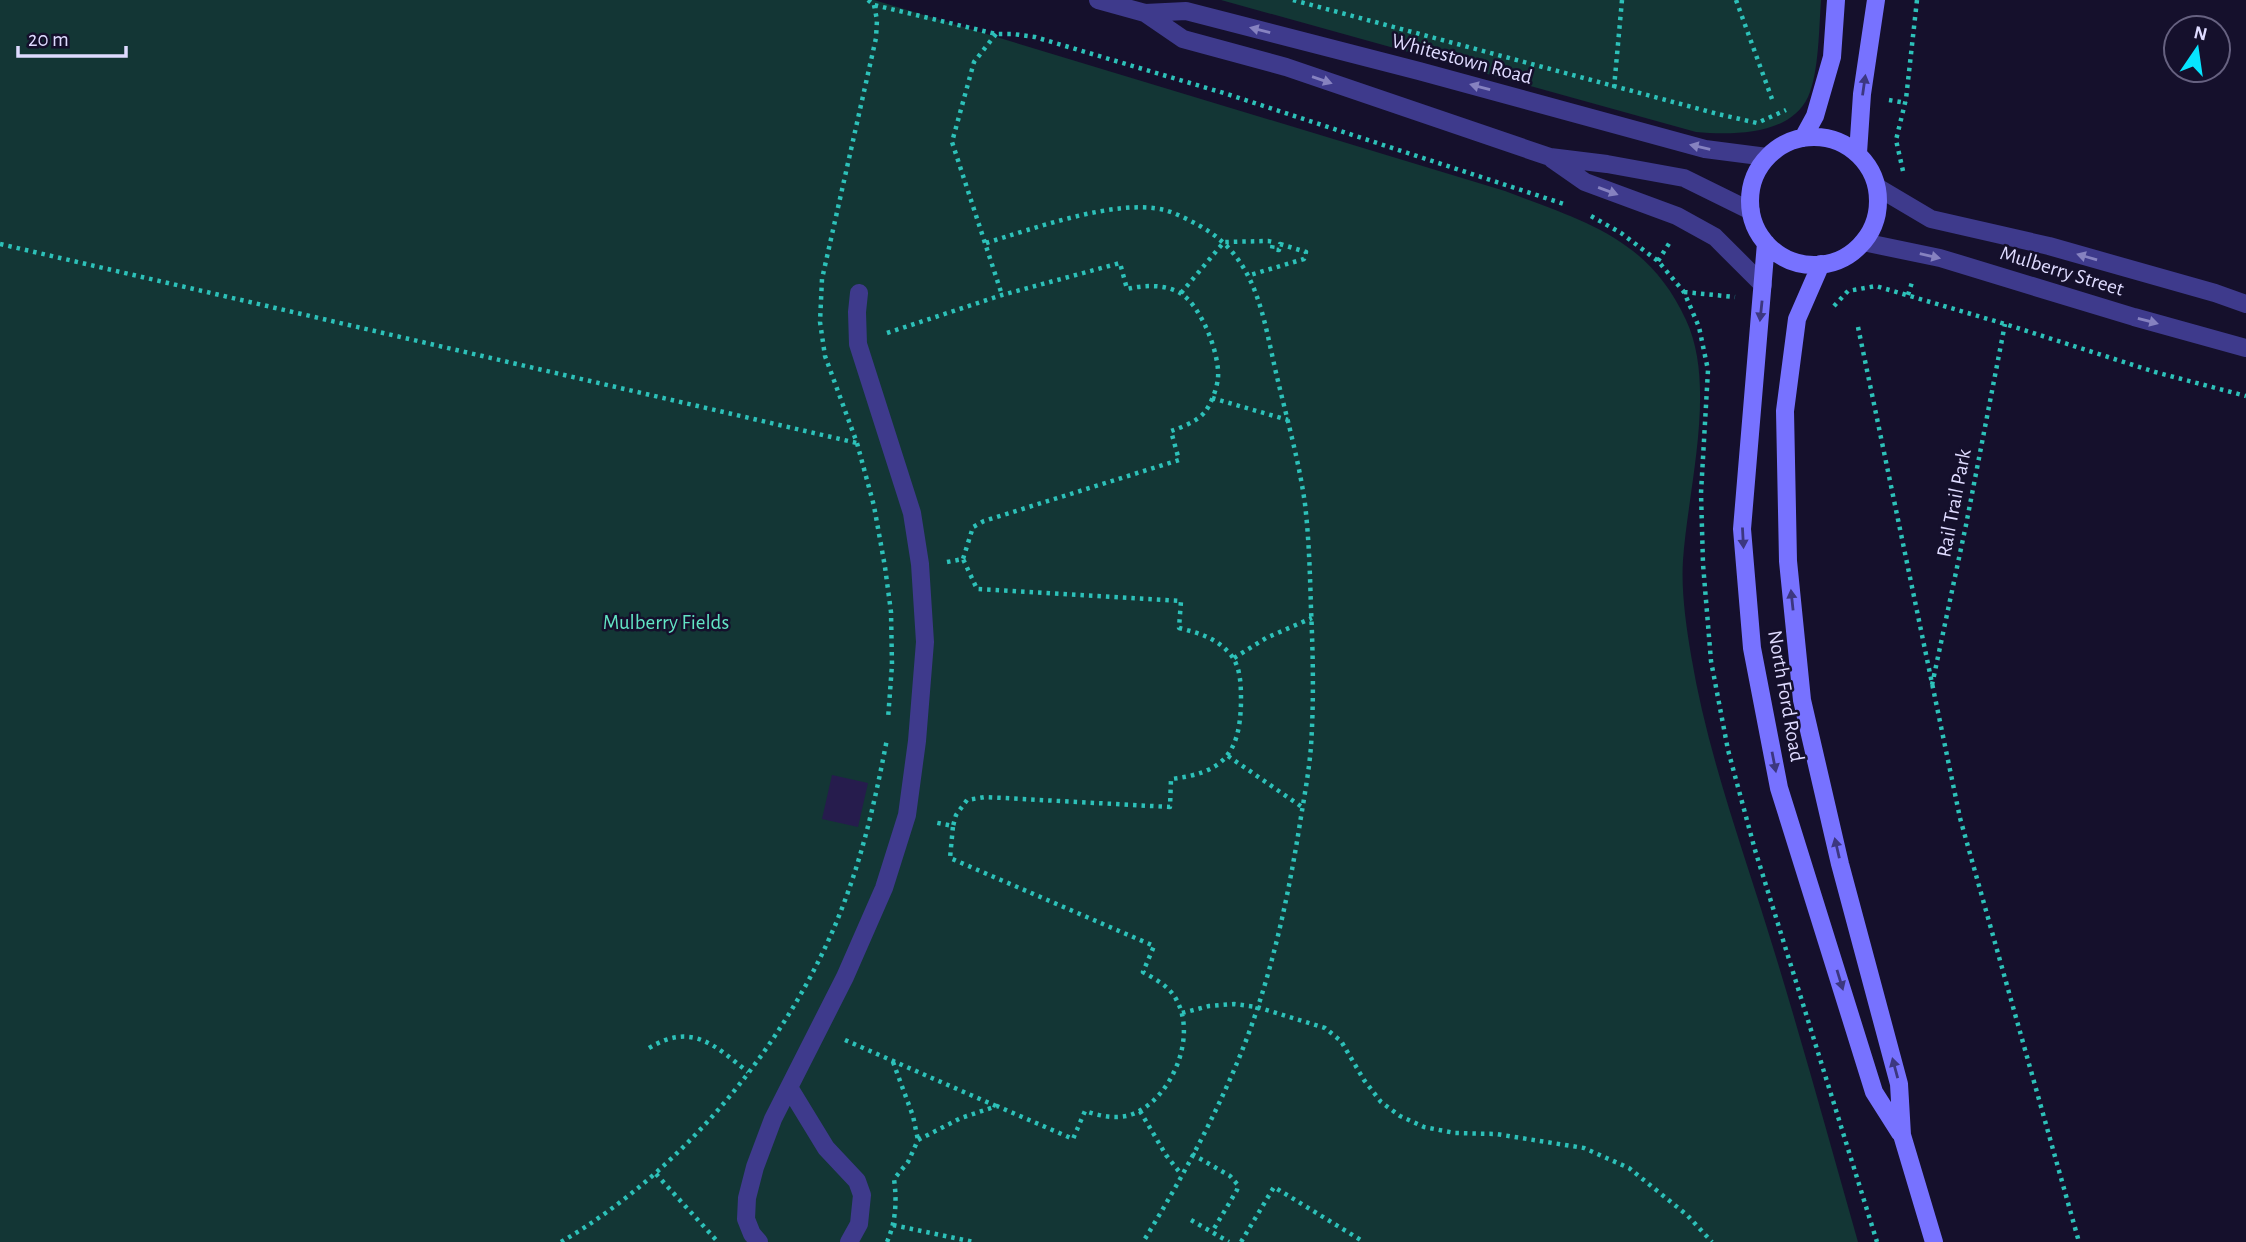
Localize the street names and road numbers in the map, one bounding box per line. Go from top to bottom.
street label: Whitestown Road [1389,30,1535,88]
street label: Mulberry Street [1998,242,2127,300]
street label: Rail Trail Park [1933,447,1975,559]
street label: North Ford Road [1764,629,1808,764]

